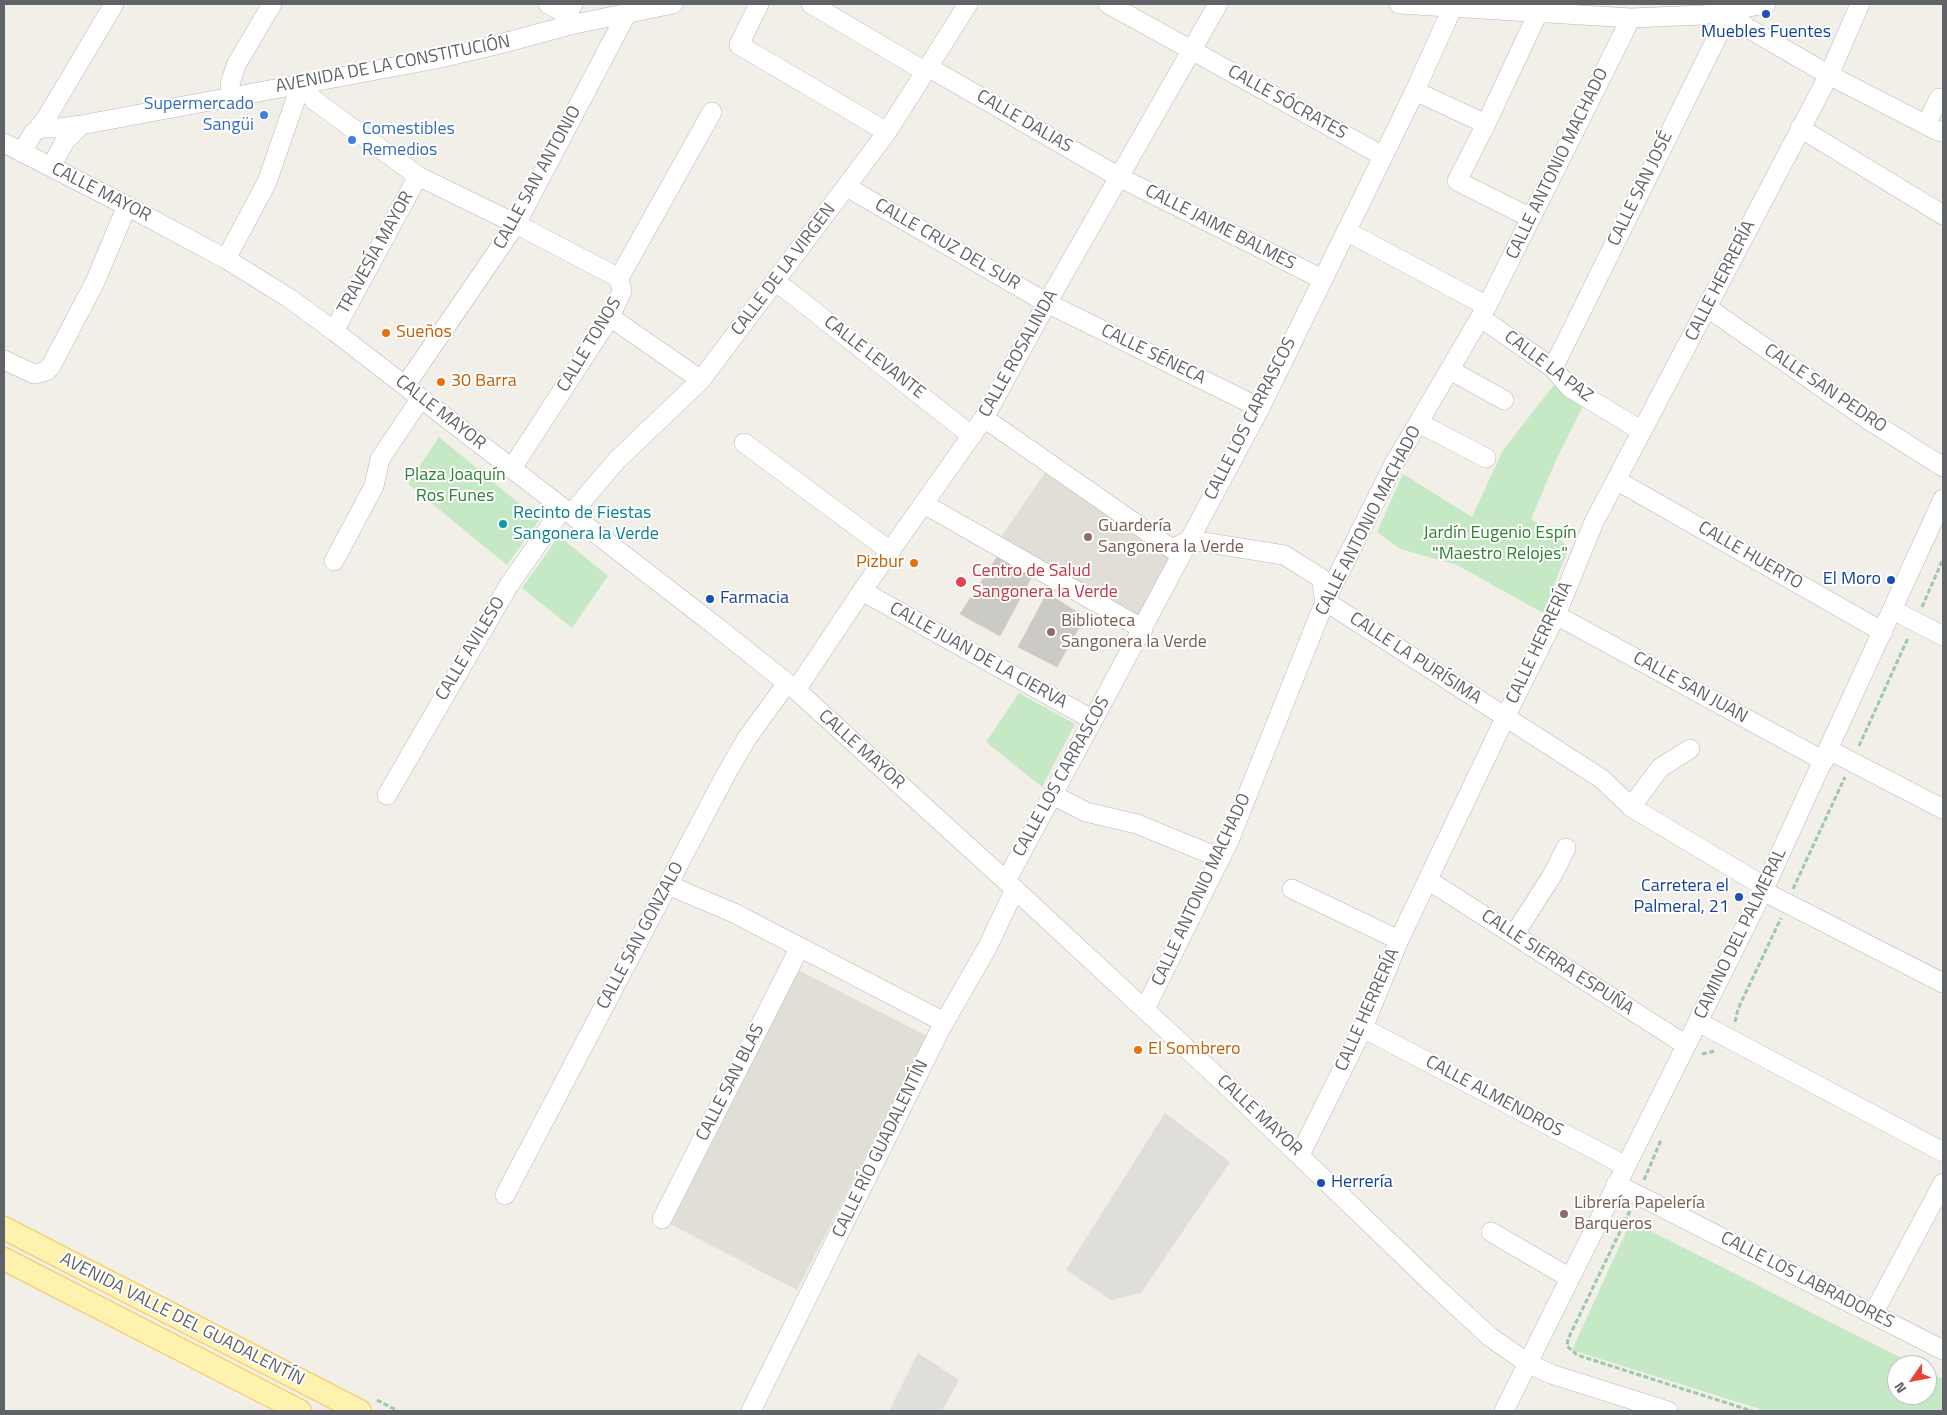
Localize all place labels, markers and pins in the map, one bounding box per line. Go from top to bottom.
marker: Muebles Fuentes [1760,8,1772,20]
place label: Muebles Fuentes [1701,22,1831,44]
place label: Supermercado Sangüi [144,94,254,136]
marker: Supermercado Sangüi [258,109,270,121]
place label: Comestibles Remedios [362,119,455,162]
marker: Comestibles Remedios [346,134,358,146]
place label: Sueños [396,322,452,344]
marker: Sueños [380,327,392,339]
place label: 30 Barra [451,371,517,393]
marker: 30 Barra [435,376,447,388]
place label: Recinto de Fiestas Sangonera la Verde [513,503,659,546]
place label: Guardería Sangonera la Verde [1098,516,1244,558]
marker: Recinto de Fiestas Sangonera la Verde [497,518,509,530]
marker: Guardería Sangonera la Verde [1082,531,1094,543]
place label: Pizbur [856,552,904,574]
marker: Pizbur [908,557,920,569]
place label: Centro de Salud Sangonera la Verde [972,561,1118,604]
place label: El Moro [1823,569,1881,591]
marker: El Moro [1885,574,1897,586]
marker: Centro de Salud Sangonera la Verde [954,575,968,589]
place label: Farmacia [720,588,789,610]
marker: Farmacia [704,593,716,605]
place label: Biblioteca Sangonera la Verde [1061,611,1207,654]
marker: Biblioteca Sangonera la Verde [1045,626,1057,638]
place label: Carretera el Palmeral, 21 [1634,876,1729,919]
marker: Carretera el Palmeral, 21 [1733,891,1745,903]
place label: El Sombrero [1148,1039,1241,1061]
marker: El Sombrero [1132,1044,1144,1056]
place label: Herrería [1331,1172,1393,1194]
marker: Herrería [1315,1177,1327,1189]
place label: Librería Papelería Barqueros [1574,1193,1705,1236]
marker: Librería Papelería Barqueros [1558,1208,1570,1220]

